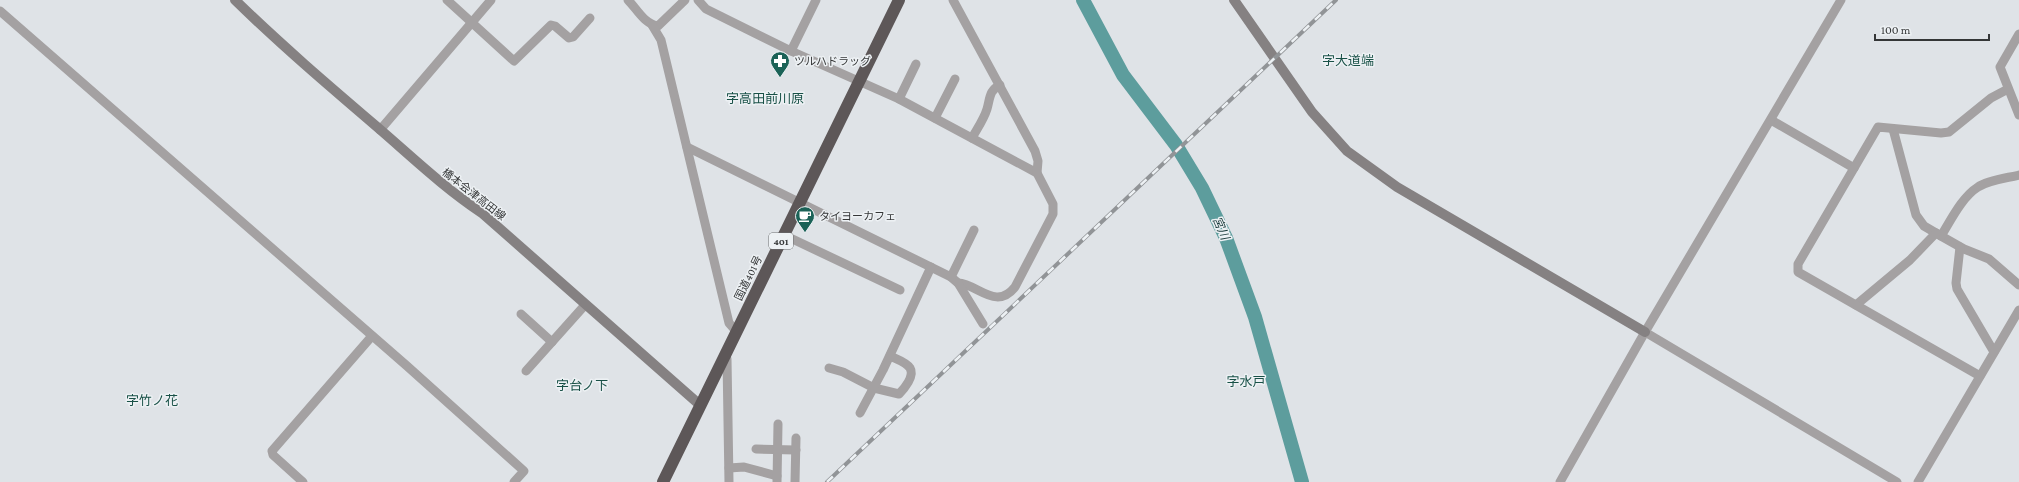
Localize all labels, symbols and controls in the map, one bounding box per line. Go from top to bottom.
scale bar [1875,16,1989,42]
text: 100 m [1881,23,1911,37]
pharmacy icon: ツルハドラッグ [769,50,791,78]
district label: 字大道端 [1322,53,1374,68]
place label: ツルハドラッグ [794,55,871,67]
district label: 字高田前川原 [726,91,804,106]
street label: 橋本会津高田線 [440,166,508,222]
cafe icon: タイヨーカフェ [794,205,816,233]
place label: タイヨーカフェ [819,210,896,222]
water label: 宮川 [1210,214,1233,244]
road number: 401 [769,233,793,249]
street label: 国道401号 [732,254,764,302]
district label: 字水戸 [1226,374,1266,389]
district label: 字台ノ下 [556,378,608,393]
district label: 字竹ノ花 [126,393,178,408]

